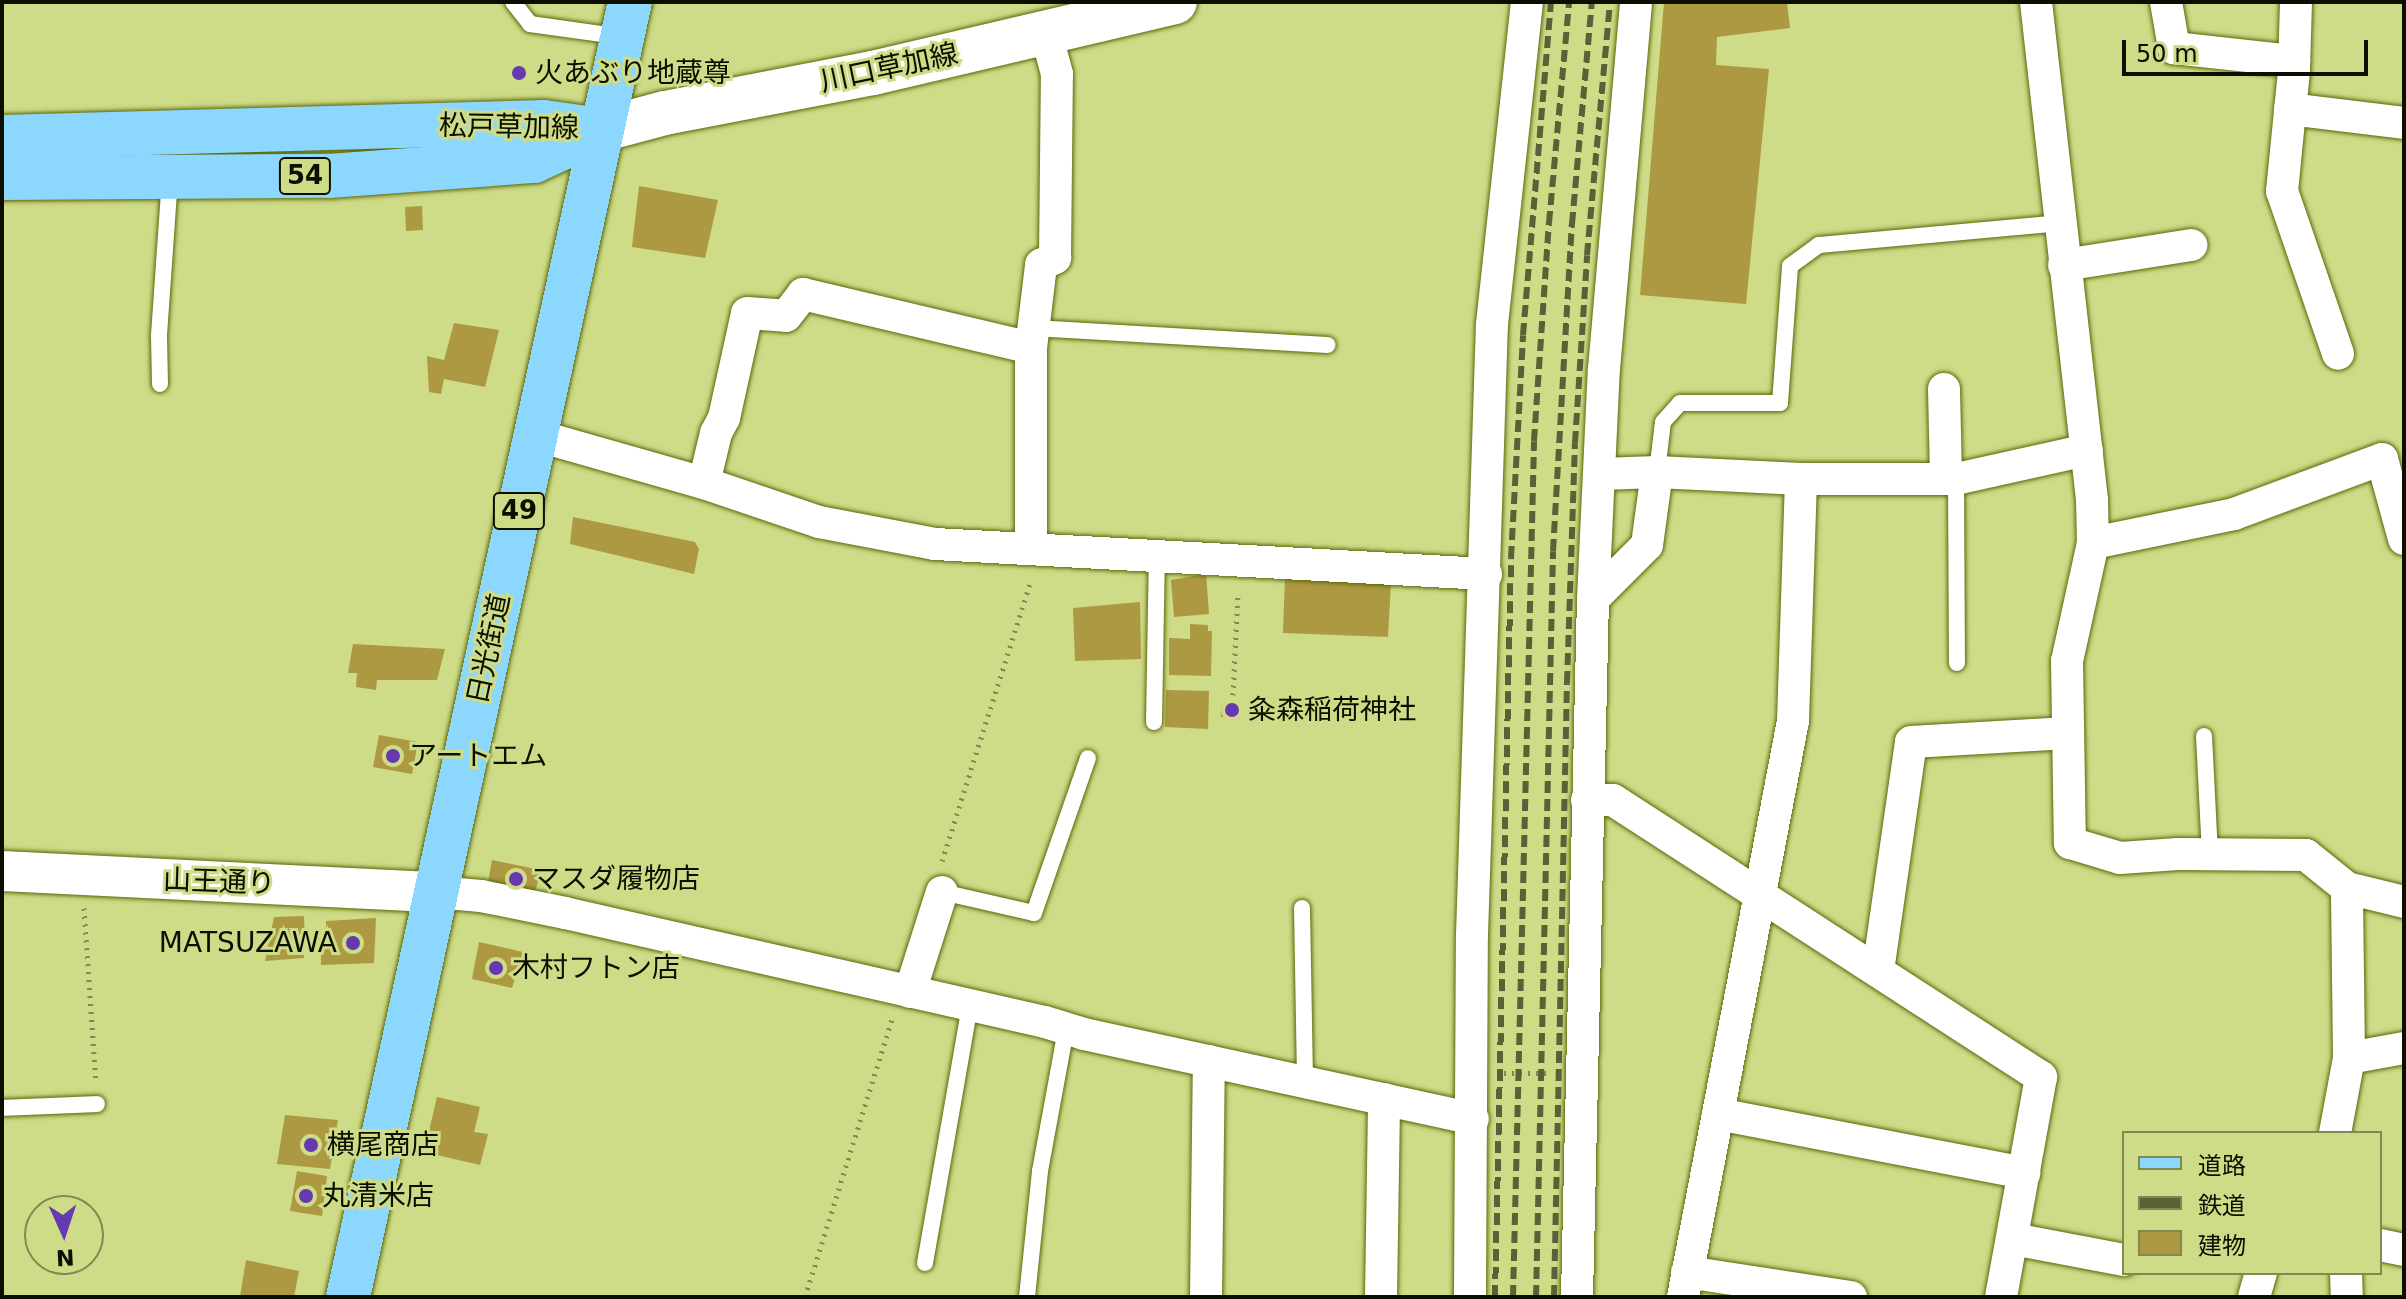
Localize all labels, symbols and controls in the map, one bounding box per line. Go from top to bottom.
scale bar [2126,24,2372,74]
street label: 川口草加線 [817,37,961,99]
text: 50 m [2136,40,2198,68]
place label: 火あぶり地蔵尊 [535,56,731,90]
marker: 火あぶり地蔵尊 [510,64,528,82]
street label: 松戸草加線 [439,109,579,145]
road number: 54 [277,154,333,198]
road number: 49 [491,489,547,533]
street label: 日光街道 [461,591,517,707]
place label: 粂森稲荷神社 [1248,693,1416,727]
marker: 粂森稲荷神社 [1223,701,1241,719]
place label: アートエム [409,739,547,773]
marker: アートエム [384,747,402,765]
place label: マスダ履物店 [532,862,700,896]
street label: 山王通り [162,863,276,901]
marker: マスダ履物店 [507,870,525,888]
place label: MATSUZAWA [159,926,337,960]
marker: MATSUZAWA [344,934,362,952]
place label: 木村フトン店 [512,951,680,985]
marker: 木村フトン店 [487,959,505,977]
place label: 横尾商店 [327,1128,439,1162]
legend [2122,1131,2382,1275]
marker: 横尾商店 [302,1136,320,1154]
text: 道路 [2198,1152,2246,1180]
place label: 丸清米店 [322,1179,434,1213]
marker: 丸清米店 [297,1187,315,1205]
text: 鉄道 [2198,1192,2246,1220]
north arrow [24,1195,104,1275]
text: 建物 [2198,1232,2246,1260]
text: N [55,1245,75,1270]

